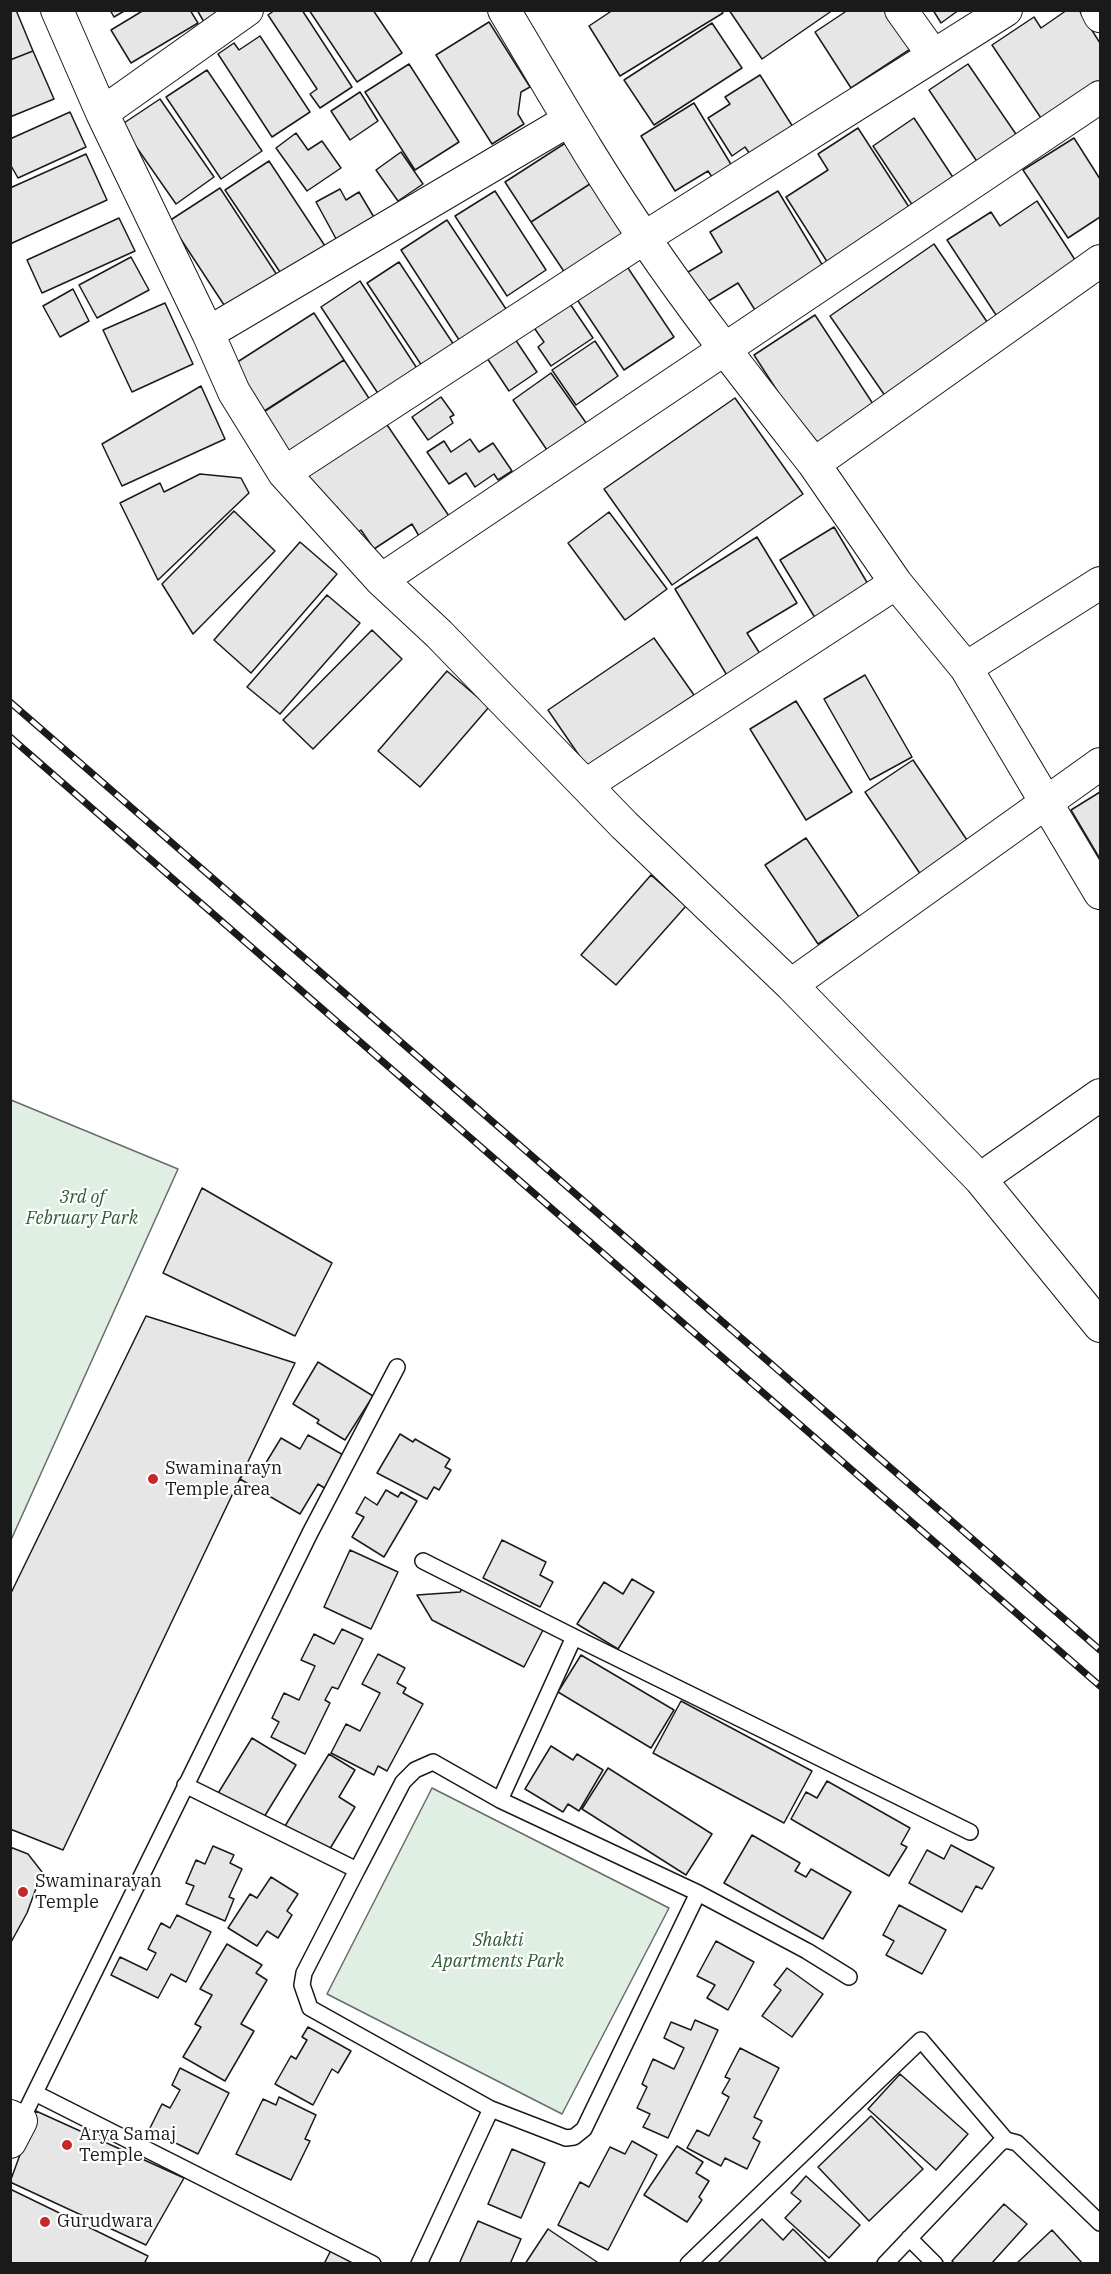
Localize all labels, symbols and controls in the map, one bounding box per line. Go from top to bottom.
park label: 3rd of February Park [26,1187,138,1230]
place label: Swaminarayn Temple area [165,1458,282,1500]
marker: Swaminarayn Temple area [146,1472,160,1486]
place label: Swaminarayan Temple [35,1871,162,1914]
marker: Swaminarayan Temple [16,1885,30,1899]
park label: Shakti Apartments Park [432,1930,564,1972]
place label: Arya Samaj Temple [79,2124,176,2166]
marker: Arya Samaj Temple [60,2138,74,2152]
place label: Gurudwara [57,2211,153,2233]
marker: Gurudwara [38,2215,52,2229]

